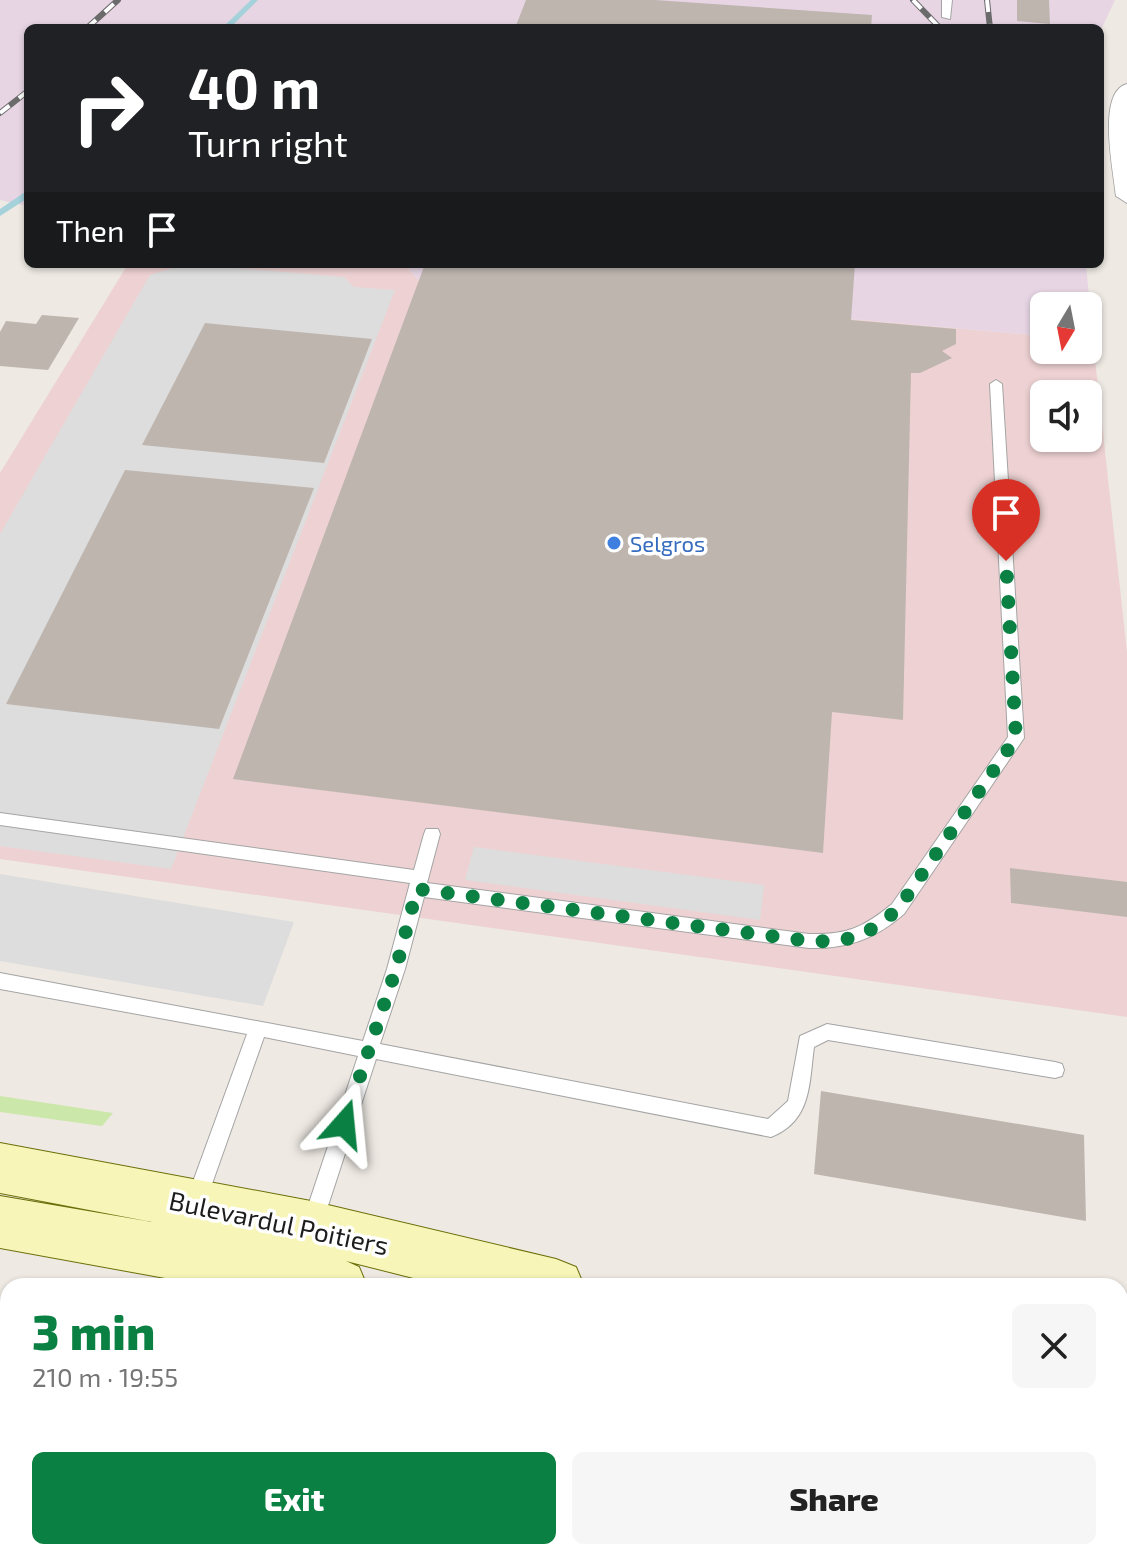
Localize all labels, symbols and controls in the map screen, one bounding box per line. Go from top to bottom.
text: 40 m [188,53,320,120]
icon: right [56,56,160,160]
text: Turn right [188,121,348,164]
icon: arrive [140,208,184,252]
text: Then [56,212,124,248]
north arrow [1030,292,1102,364]
map controls [1030,292,1102,452]
button: sound [1030,380,1102,452]
pin [972,479,1040,561]
icon: arrive [984,491,1028,535]
place label: Selgros [630,530,705,556]
marker: Selgros [605,534,623,552]
position arrow [302,1082,386,1166]
street label: Bulevardul Poitiers [166,1184,392,1260]
text: 3 min [32,1302,155,1360]
button: close [1012,1304,1096,1388]
text: 210 m · 19:55 [32,1361,178,1392]
button: Exit [32,1452,556,1544]
button: Share [572,1452,1096,1544]

